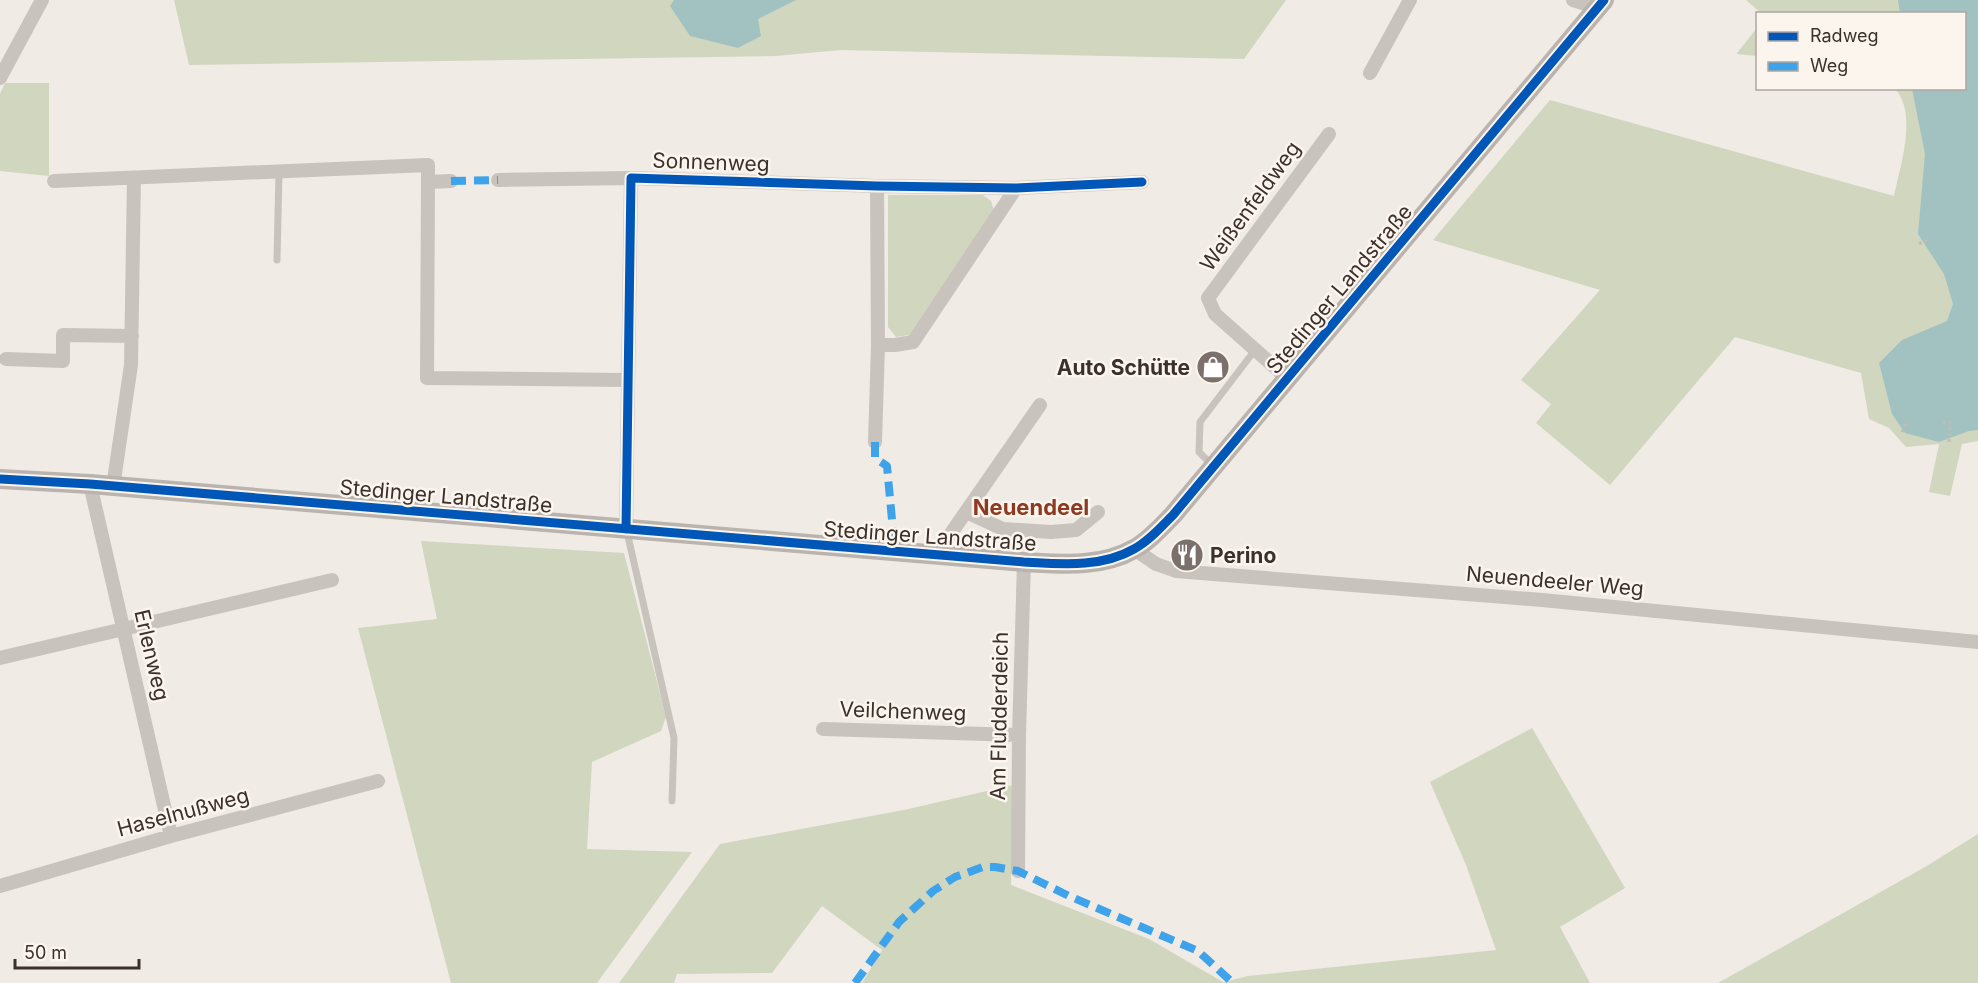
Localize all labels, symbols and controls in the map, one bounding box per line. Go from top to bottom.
legend [1756,12,1966,90]
text: Radweg [1810,25,1879,46]
text: Weg [1810,55,1848,76]
street label: Weißenfeldweg [1195,136,1305,276]
street label: Sonnenweg [652,147,770,177]
street label: Stedinger Landstraße [1261,199,1417,379]
shop icon: Auto Schütte [1195,349,1231,385]
place label: Auto Schütte [1057,355,1190,380]
street label: Stedinger Landstraße [339,474,553,518]
district label: Neuendeel [973,494,1089,520]
street label: Stedinger Landstraße [823,516,1037,556]
restaurant icon: Perino [1169,537,1205,573]
place label: Perino [1210,543,1276,568]
street label: Neuendeeler Weg [1465,561,1645,601]
street label: Erlenweg [129,607,175,703]
street label: Am Fludderdeich [985,631,1013,801]
street label: Veilchenweg [839,696,967,726]
street label: Haselnußweg [114,782,252,842]
scale bar [15,932,140,970]
text: 50 m [24,942,67,963]

